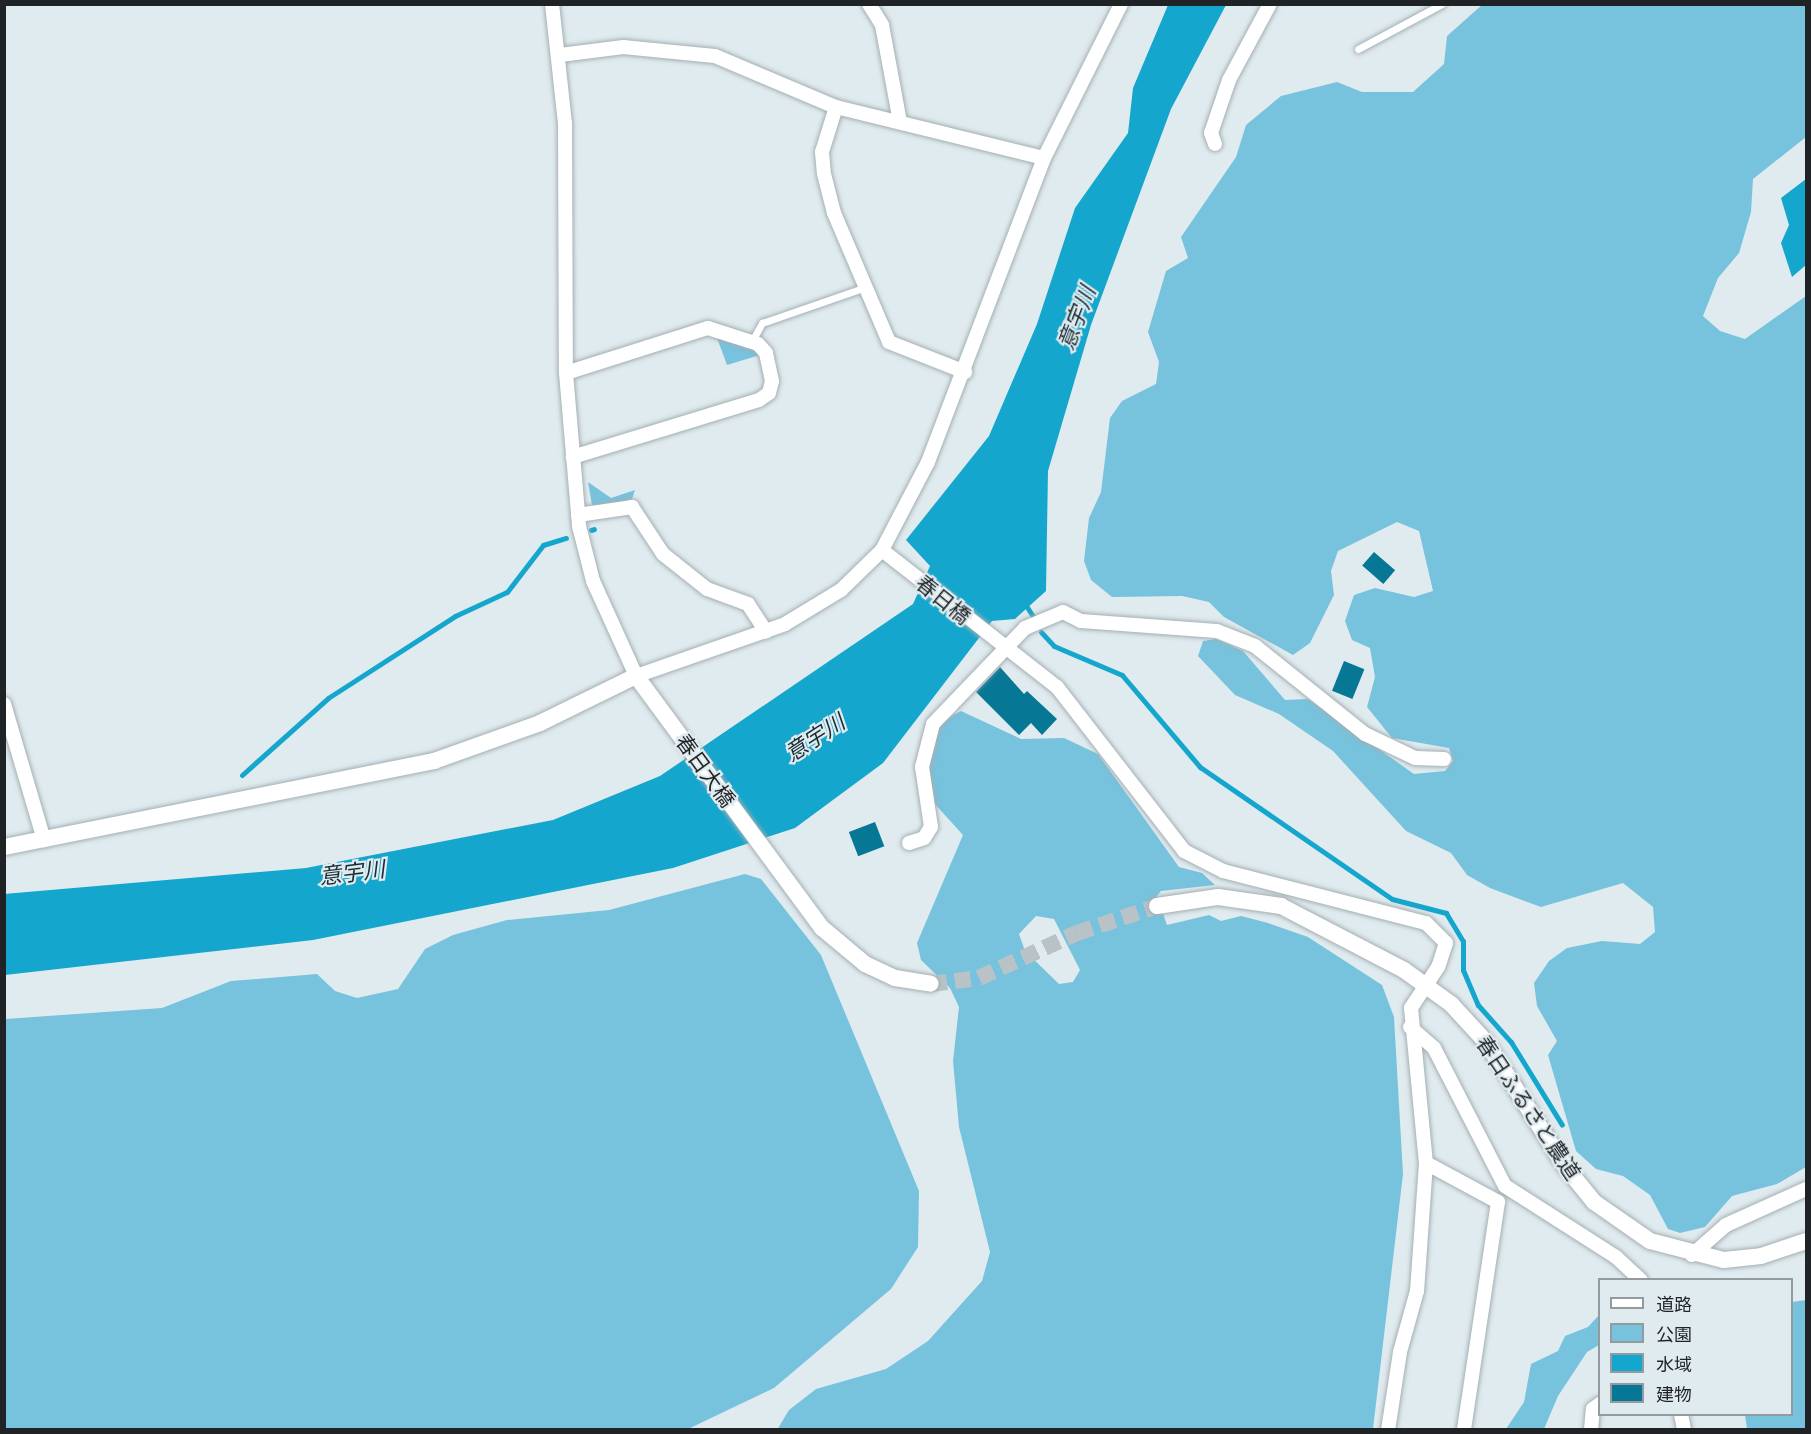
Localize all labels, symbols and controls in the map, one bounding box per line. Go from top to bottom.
water label: 意宇川 [1053,282,1101,354]
street label: 春日橋 [911,570,975,630]
water label: 意宇川 [780,709,850,767]
street label: 春日大橋 [670,730,740,812]
water label: 意宇川 [318,856,386,890]
street label: 春日ふるさと農道 [1471,1031,1585,1185]
legend [1598,1278,1793,1416]
text: 道路 [1656,1294,1692,1315]
text: 公園 [1656,1324,1692,1345]
text: 水域 [1656,1354,1692,1375]
text: 建物 [1656,1384,1692,1405]

